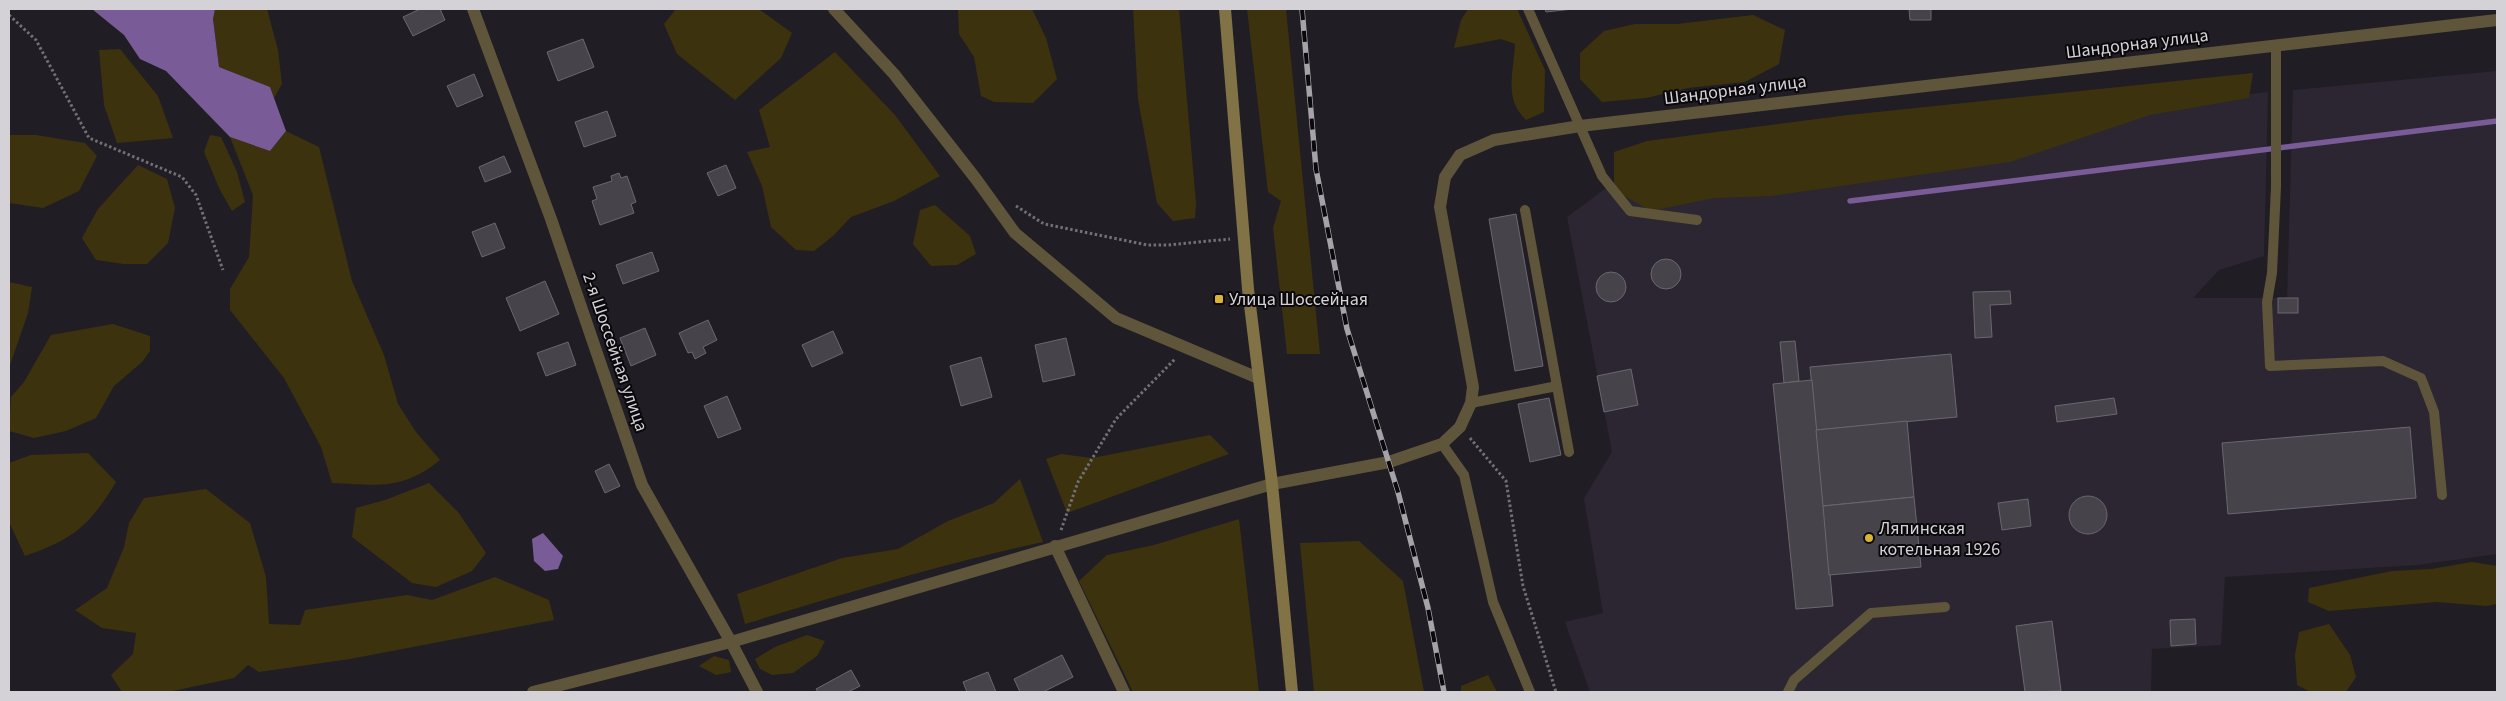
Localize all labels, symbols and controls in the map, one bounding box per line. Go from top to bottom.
street label: Шандорная улица [2064,23,2210,65]
street label: Шандорная улица [1662,69,1808,111]
street label: 2-я Шоссейная улица [576,269,654,435]
place label: Улица Шоссейная [1229,287,1368,312]
marker: Улица Шоссейная [1213,293,1225,305]
place label: Ляпинская котельная 1926 [1879,516,2000,562]
marker: Ляпинская котельная 1926 [1863,532,1875,544]

